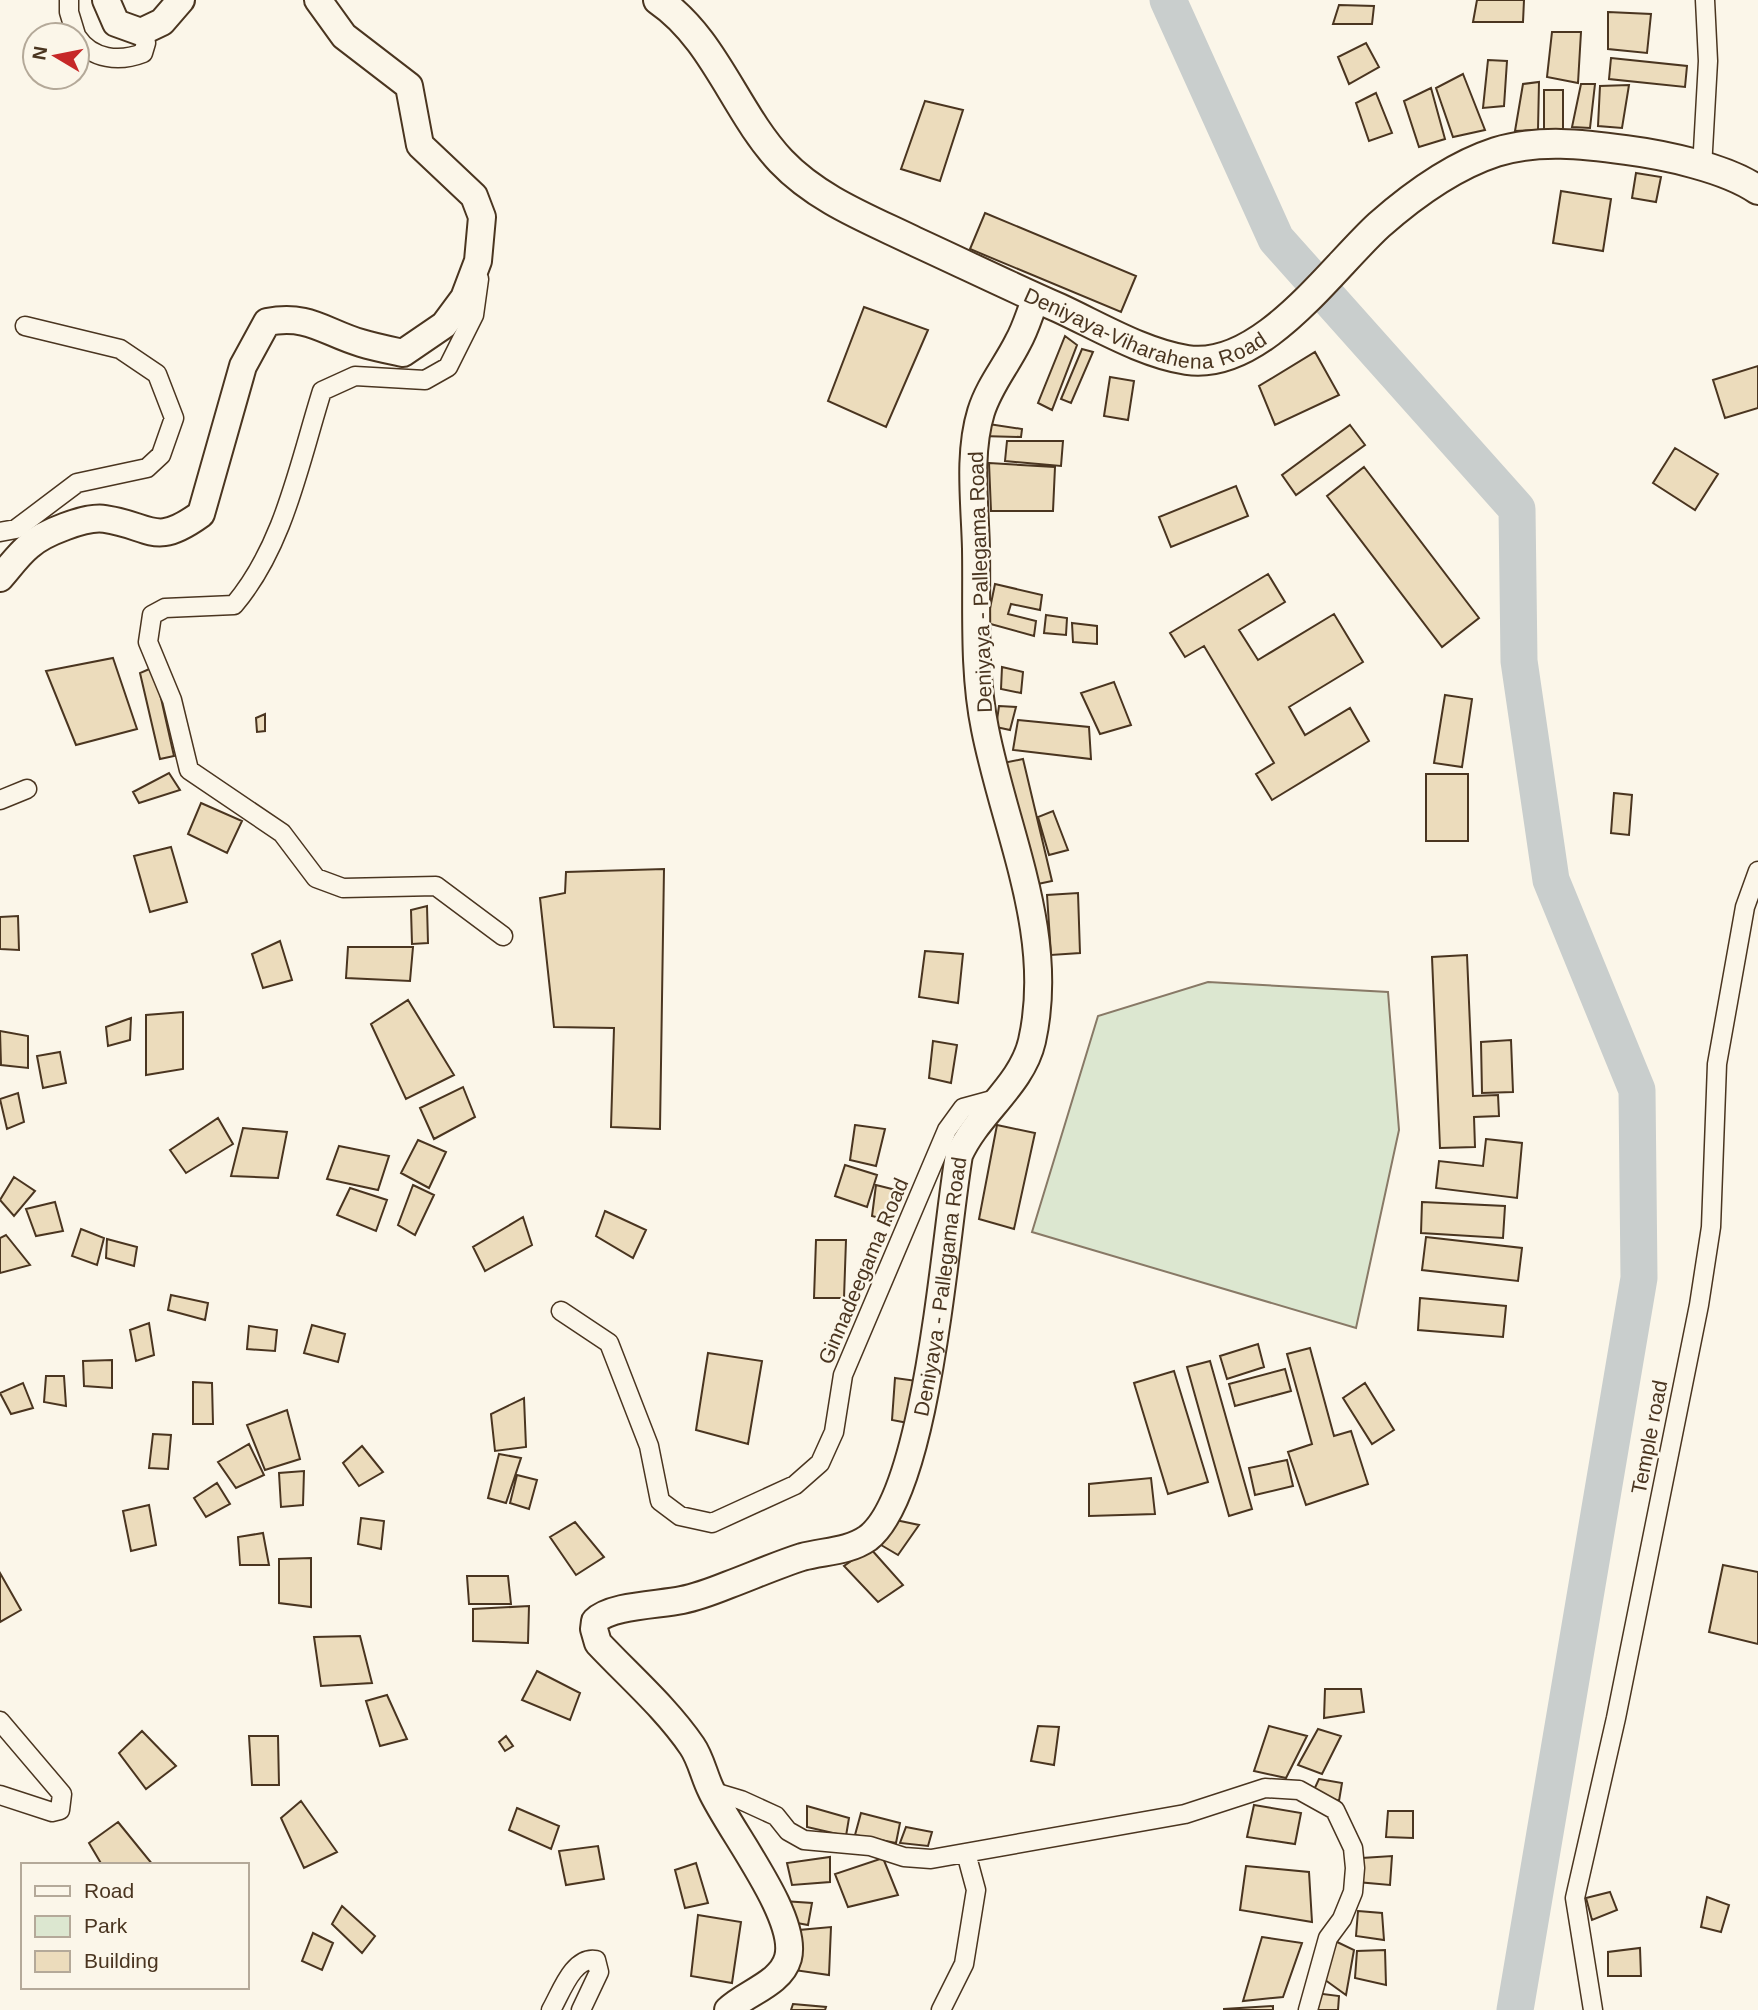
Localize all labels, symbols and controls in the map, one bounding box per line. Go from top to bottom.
north arrow [21,21,91,91]
text: N [28,45,51,62]
street label: Deniyaya-Viharahena Road [1021,283,1270,372]
street label: Deniyaya - Pallegama Road [964,451,996,713]
street label: Deniyaya - Pallegama Road [909,1155,970,1418]
street label: Ginnadeegama Road [813,1175,913,1367]
street label: Temple road [1627,1378,1671,1496]
legend [21,1863,248,1989]
text: Road [84,1879,134,1902]
text: Park [84,1914,128,1937]
text: Building [84,1949,159,1972]

